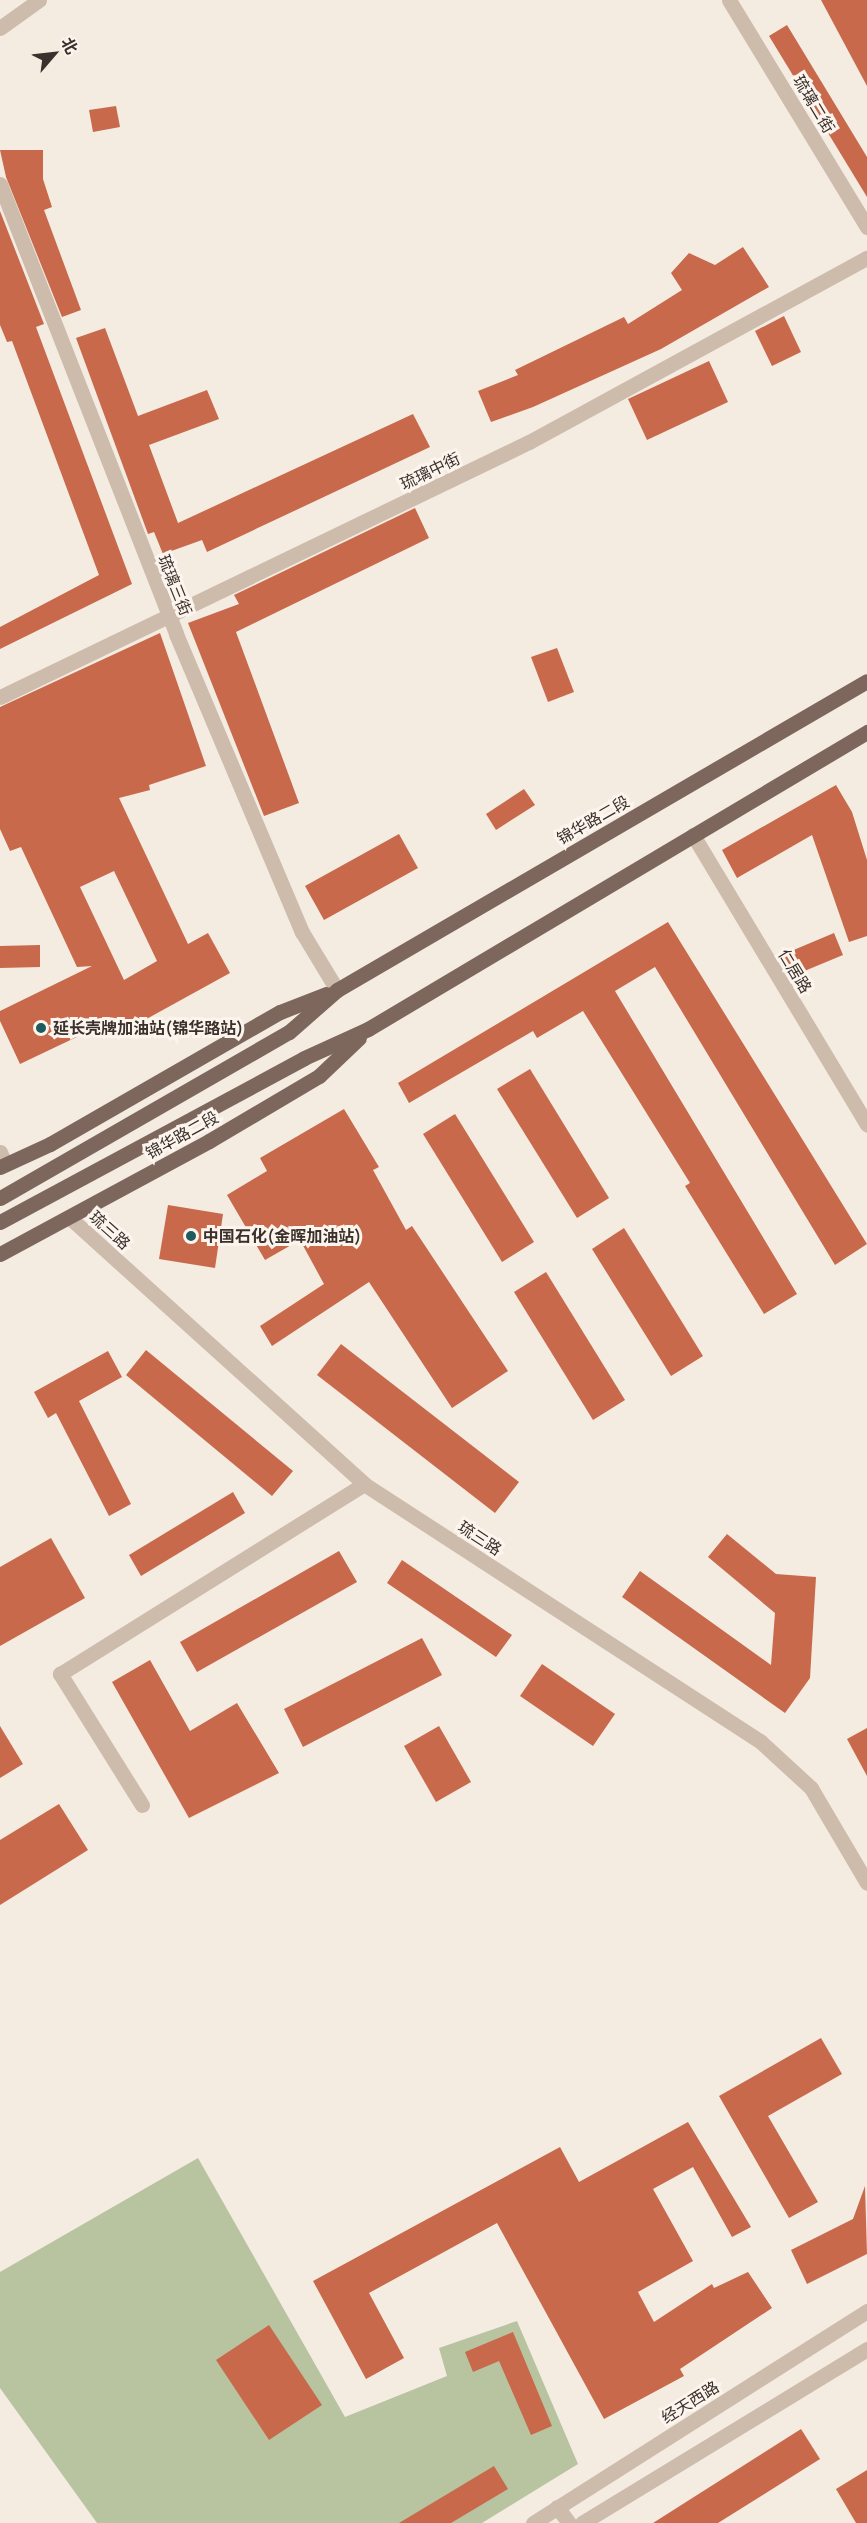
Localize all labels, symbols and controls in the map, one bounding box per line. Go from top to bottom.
north arrow [24,24,84,84]
text: 北 [56,33,83,58]
street label: 琉璃二街 [789,72,839,136]
street label: 琉璃中街 [397,448,463,494]
street label: 琉璃三街 [154,552,196,618]
street label: 锦华路二段 [554,792,632,848]
street label: 仁居路 [774,945,816,997]
place label: 延长壳牌加油站(锦华路站) [53,1018,243,1038]
marker: 延长壳牌加油站(锦华路站) [34,1021,48,1035]
street label: 锦华路二段 [142,1107,222,1163]
street label: 琉三路 [86,1207,134,1253]
place label: 中国石化(金晖加油站) [203,1226,361,1246]
marker: 中国石化(金晖加油站) [184,1229,198,1243]
street label: 琉三路 [455,1517,505,1559]
street label: 经天西路 [658,2377,722,2427]

